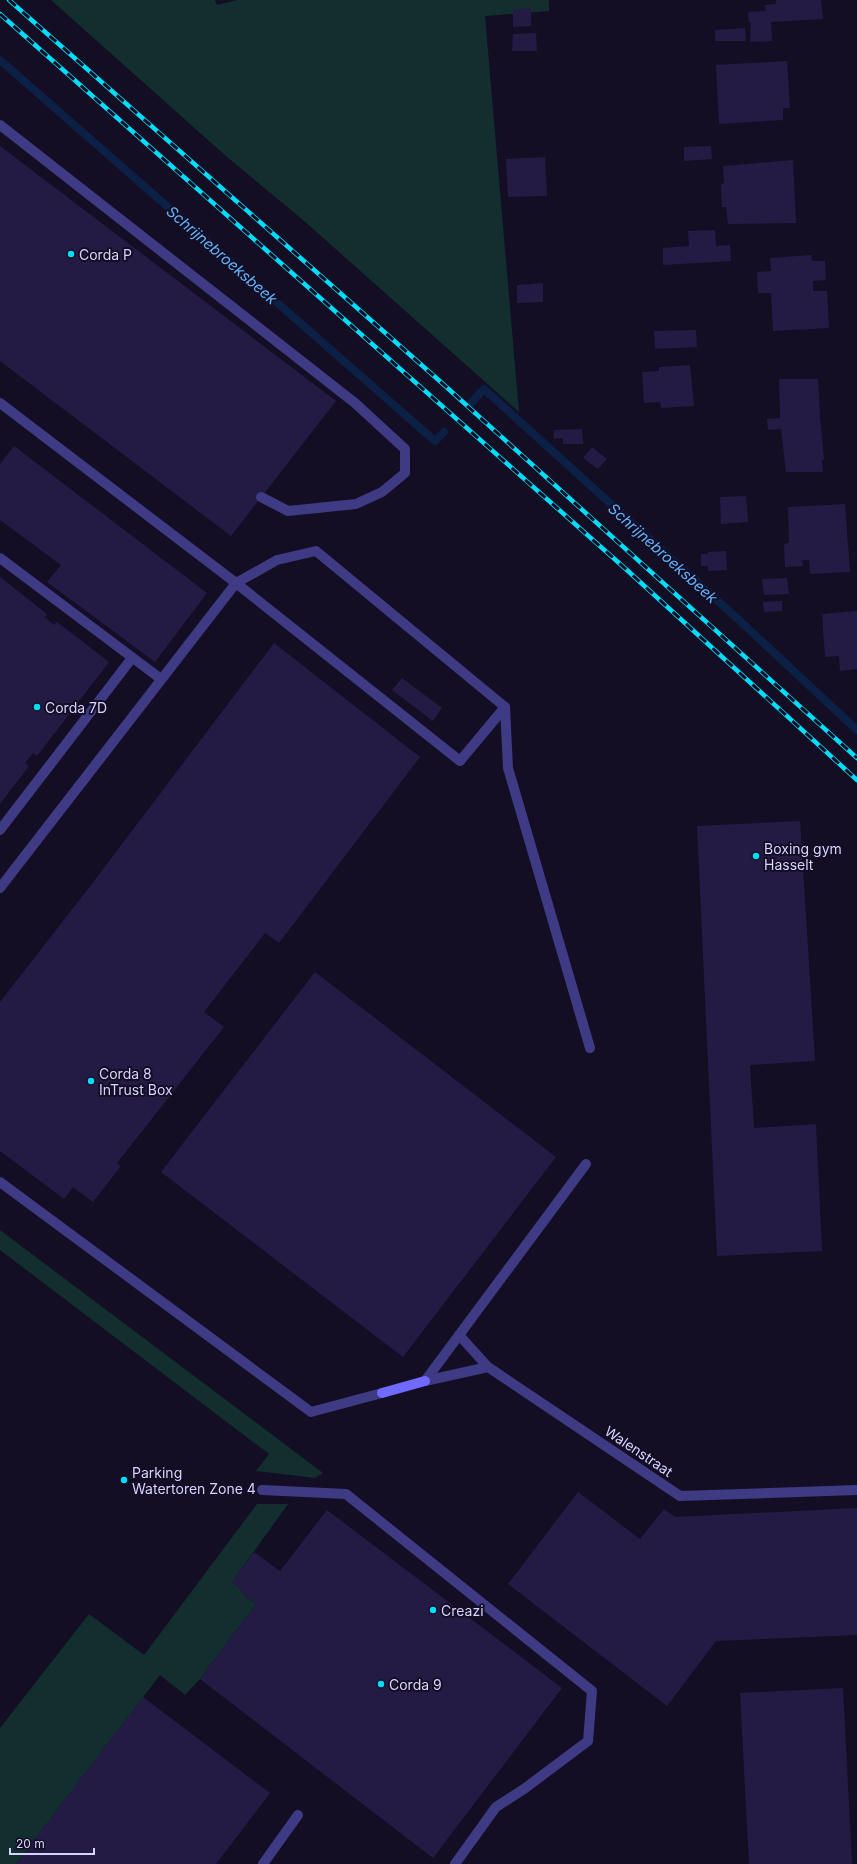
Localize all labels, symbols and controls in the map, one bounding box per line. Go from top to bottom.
water label: Schrijnebroeksbeek [163,202,282,309]
place label: Corda P [79,246,132,263]
marker: Corda P [66,249,76,259]
water label: Schrijnebroeksbeek [604,499,722,608]
place label: Corda 7D [45,699,107,716]
marker: Corda 7D [32,702,42,712]
place label: Boxing gym Hasselt [764,840,842,873]
marker: Boxing gym Hasselt [751,851,761,861]
place label: Corda 8 InTrust Box [99,1065,173,1098]
marker: Corda 8 InTrust Box [86,1076,96,1086]
street label: Walenstraat [602,1422,677,1480]
place label: Parking Watertoren Zone 4 [132,1464,256,1497]
marker: Parking Watertoren Zone 4 [119,1475,129,1485]
place label: Creazi [441,1602,484,1619]
marker: Creazi [428,1605,438,1615]
place label: Corda 9 [389,1676,442,1693]
marker: Corda 9 [376,1679,386,1689]
scale bar [10,1830,94,1856]
text: 20 m [16,1836,45,1851]

